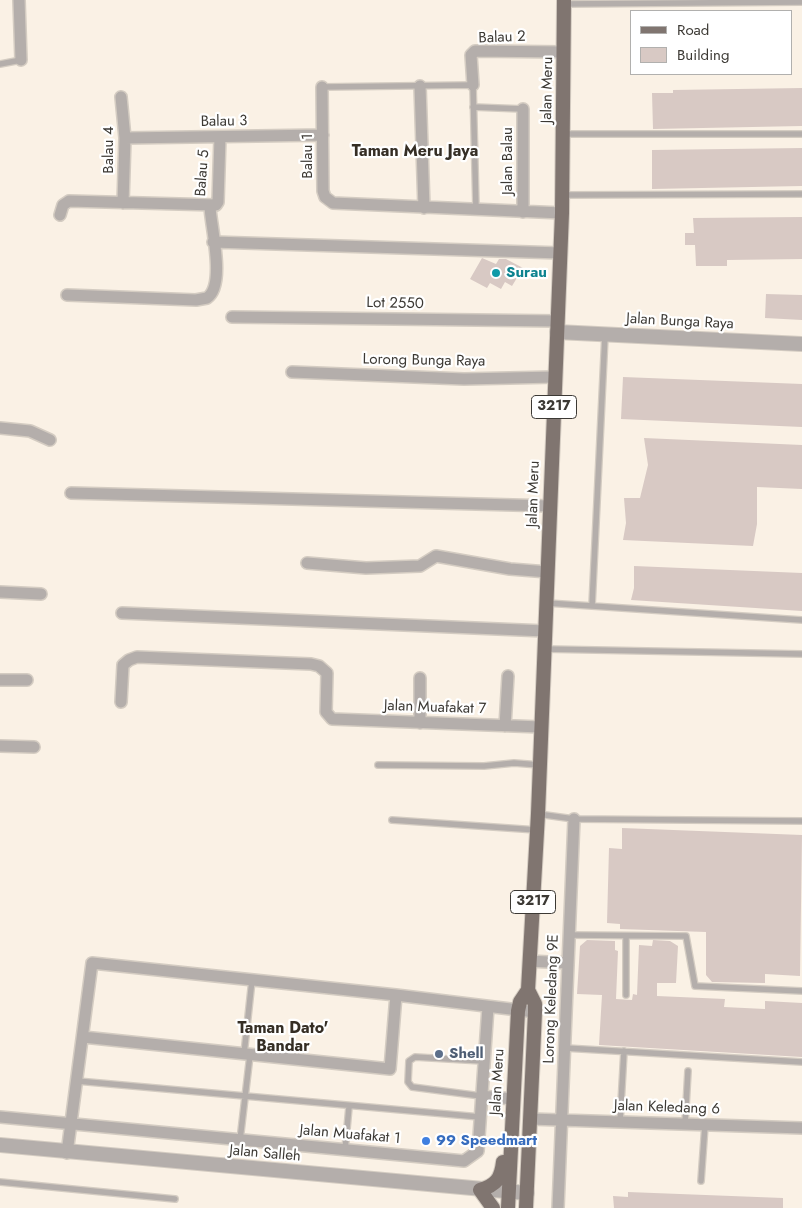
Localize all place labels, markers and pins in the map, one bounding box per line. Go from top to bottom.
place label: Surau [506,264,547,282]
marker: Surau [490,267,502,279]
place label: Shell [449,1045,484,1063]
marker: Shell [433,1048,445,1060]
place label: 99 Speedmart [436,1132,537,1150]
marker: 99 Speedmart [420,1135,432,1147]

